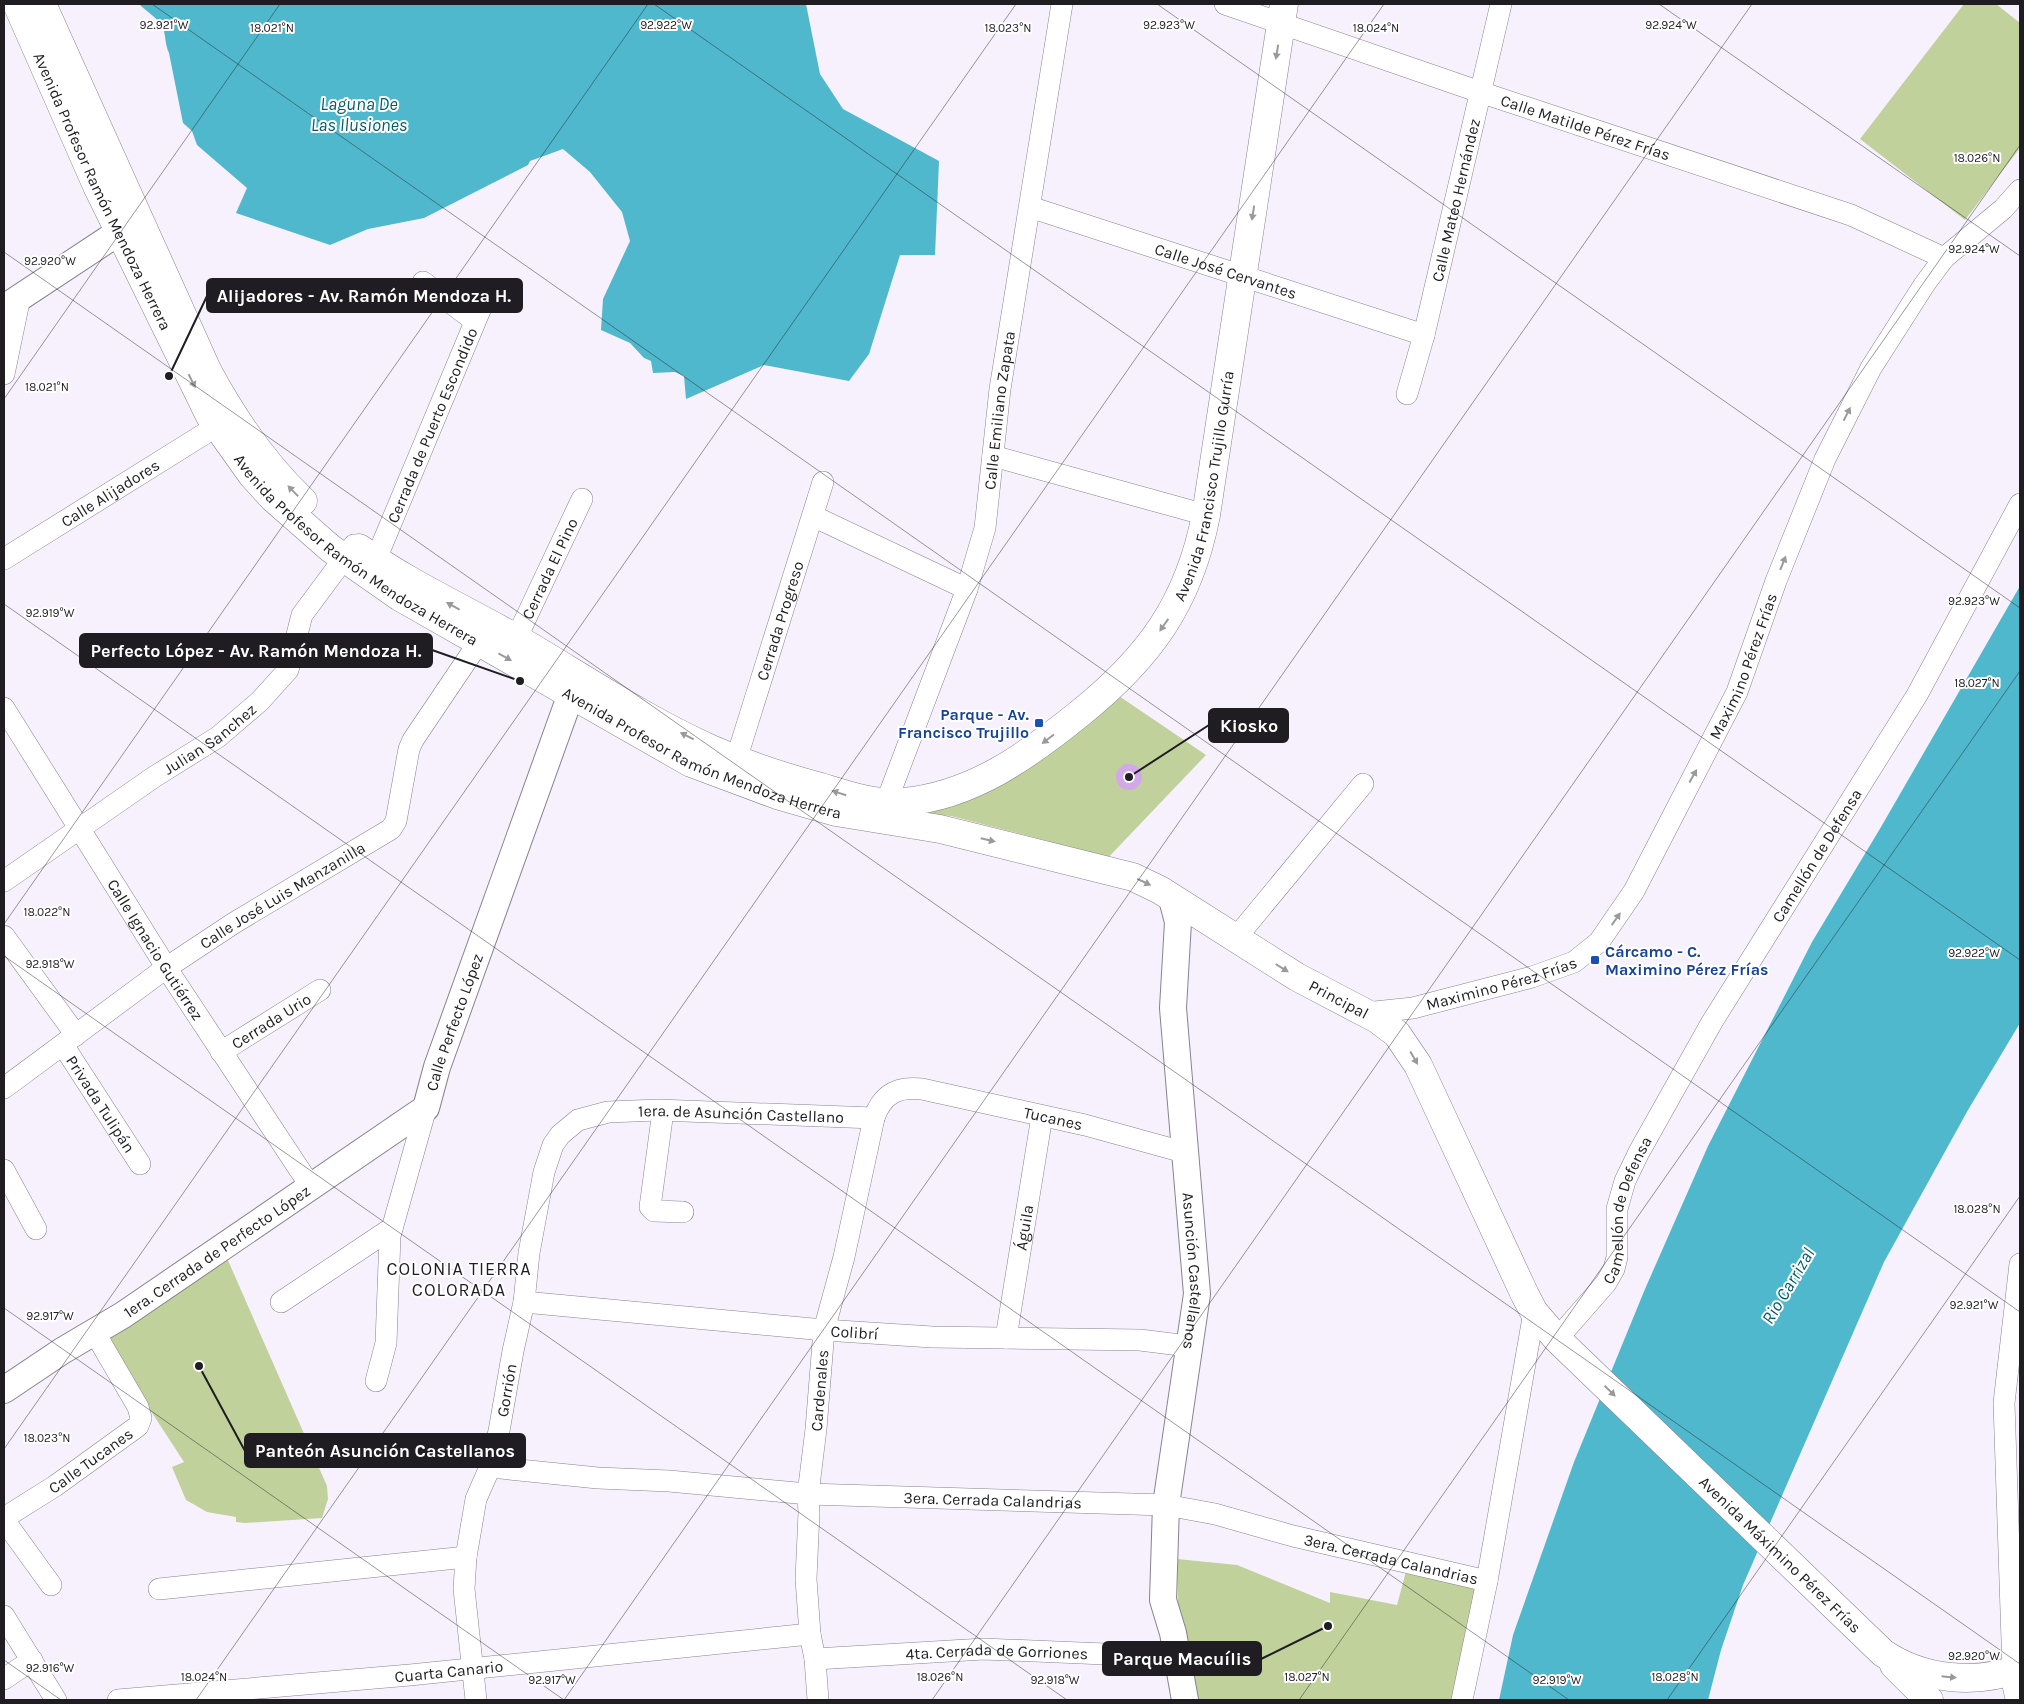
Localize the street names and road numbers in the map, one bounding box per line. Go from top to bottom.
street label: Avenida Profesor Ramón Mendoza Herrera [30,49,176,333]
street label: Calle Matilde Pérez Frías [1498,90,1673,164]
street label: Calle Mateo Hernández [1427,117,1484,283]
street label: Calle José Cervantes [1152,239,1299,303]
street label: Cerrada de Puerto Escondido [383,325,481,526]
street label: Calle Emiliano Zapata [980,329,1019,491]
street label: Avenida Francisco Trujillo Gurría [1169,369,1237,604]
street label: Avenida Profesor Ramón Mendoza Herrera [230,450,481,649]
street label: Calle Alijadores [57,455,163,531]
street label: Cerrada El Pino [517,515,581,622]
street label: Cerrada Progreso [752,559,807,683]
street label: Maximino Pérez Frías [1705,591,1781,742]
street label: Avenida Profesor Ramón Mendoza Herrera [559,682,843,822]
street label: Julian Sanchez [160,699,260,778]
street label: Camellón de Defensa [1768,785,1865,926]
street label: Calle José Luis Manzanilla [196,837,368,953]
street label: Calle Ignacio Gutiérrez [104,875,208,1024]
street label: Calle Perfecto López [422,951,487,1093]
street label: Maximino Pérez Frías [1424,952,1579,1014]
street label: Principal [1306,976,1372,1023]
street label: Cerrada Urio [228,989,314,1053]
street label: Privada Tulipán [63,1052,139,1156]
street label: 1era. de Asunción Castellano [638,1100,844,1126]
street label: Tucanes [1022,1102,1085,1134]
street label: Camellón de Defensa [1598,1133,1655,1287]
street label: 1era. Cerrada de Perfecto López [120,1181,313,1321]
street label: Asunción Castellanos [1179,1192,1207,1351]
street label: Águila [1011,1203,1037,1252]
street label: Colibrí [830,1321,879,1343]
street label: Cardenales [806,1349,832,1432]
street label: Gorrión [492,1362,520,1418]
street label: Calle Tucanes [45,1423,136,1497]
street label: Avenida Máximino Pérez Frías [1695,1472,1865,1637]
street label: 3era. Cerrada Calandrias [903,1487,1082,1512]
street label: 3era. Cerrada Calandrias [1302,1529,1480,1588]
street label: 4ta. Cerrada de Gorriones [905,1639,1089,1663]
street label: Cuarta Canario [394,1656,504,1686]

